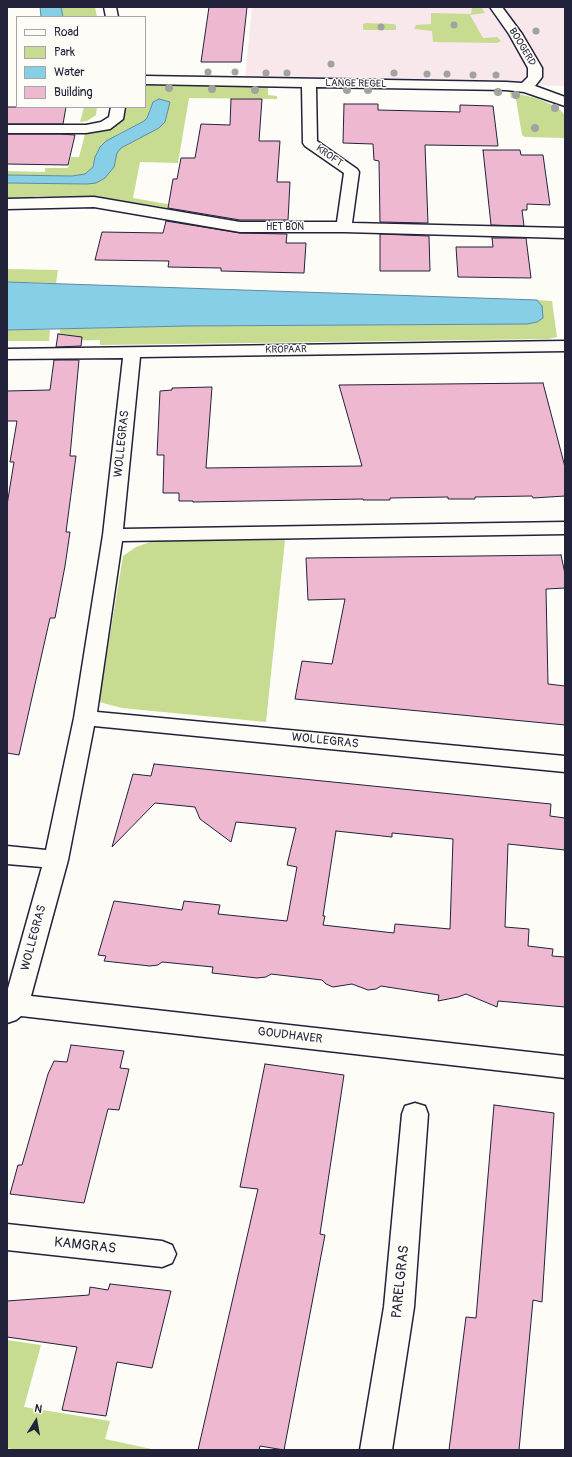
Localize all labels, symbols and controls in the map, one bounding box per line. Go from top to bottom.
legend [16,16,146,108]
text: Road [54,25,79,40]
street label: BOOGERD [506,26,538,68]
text: Park [54,45,75,60]
text: Water [54,65,85,80]
street label: LANGE REGEL [325,77,387,91]
text: Building [54,85,93,100]
street label: KROFT [313,143,345,169]
street label: HET BON [266,221,304,233]
street label: KROPAAR [265,344,307,356]
street label: WOLLEGRAS [111,410,133,478]
street label: WOLLEGRAS [291,730,359,752]
street label: WOLLEGRAS [18,904,50,972]
street label: GOUDHAVER [257,1025,323,1047]
street label: KAMGRAS [53,1234,117,1258]
street label: PARELGRAS [389,1245,413,1319]
north arrow [16,1401,56,1441]
text: N [33,1402,43,1416]

